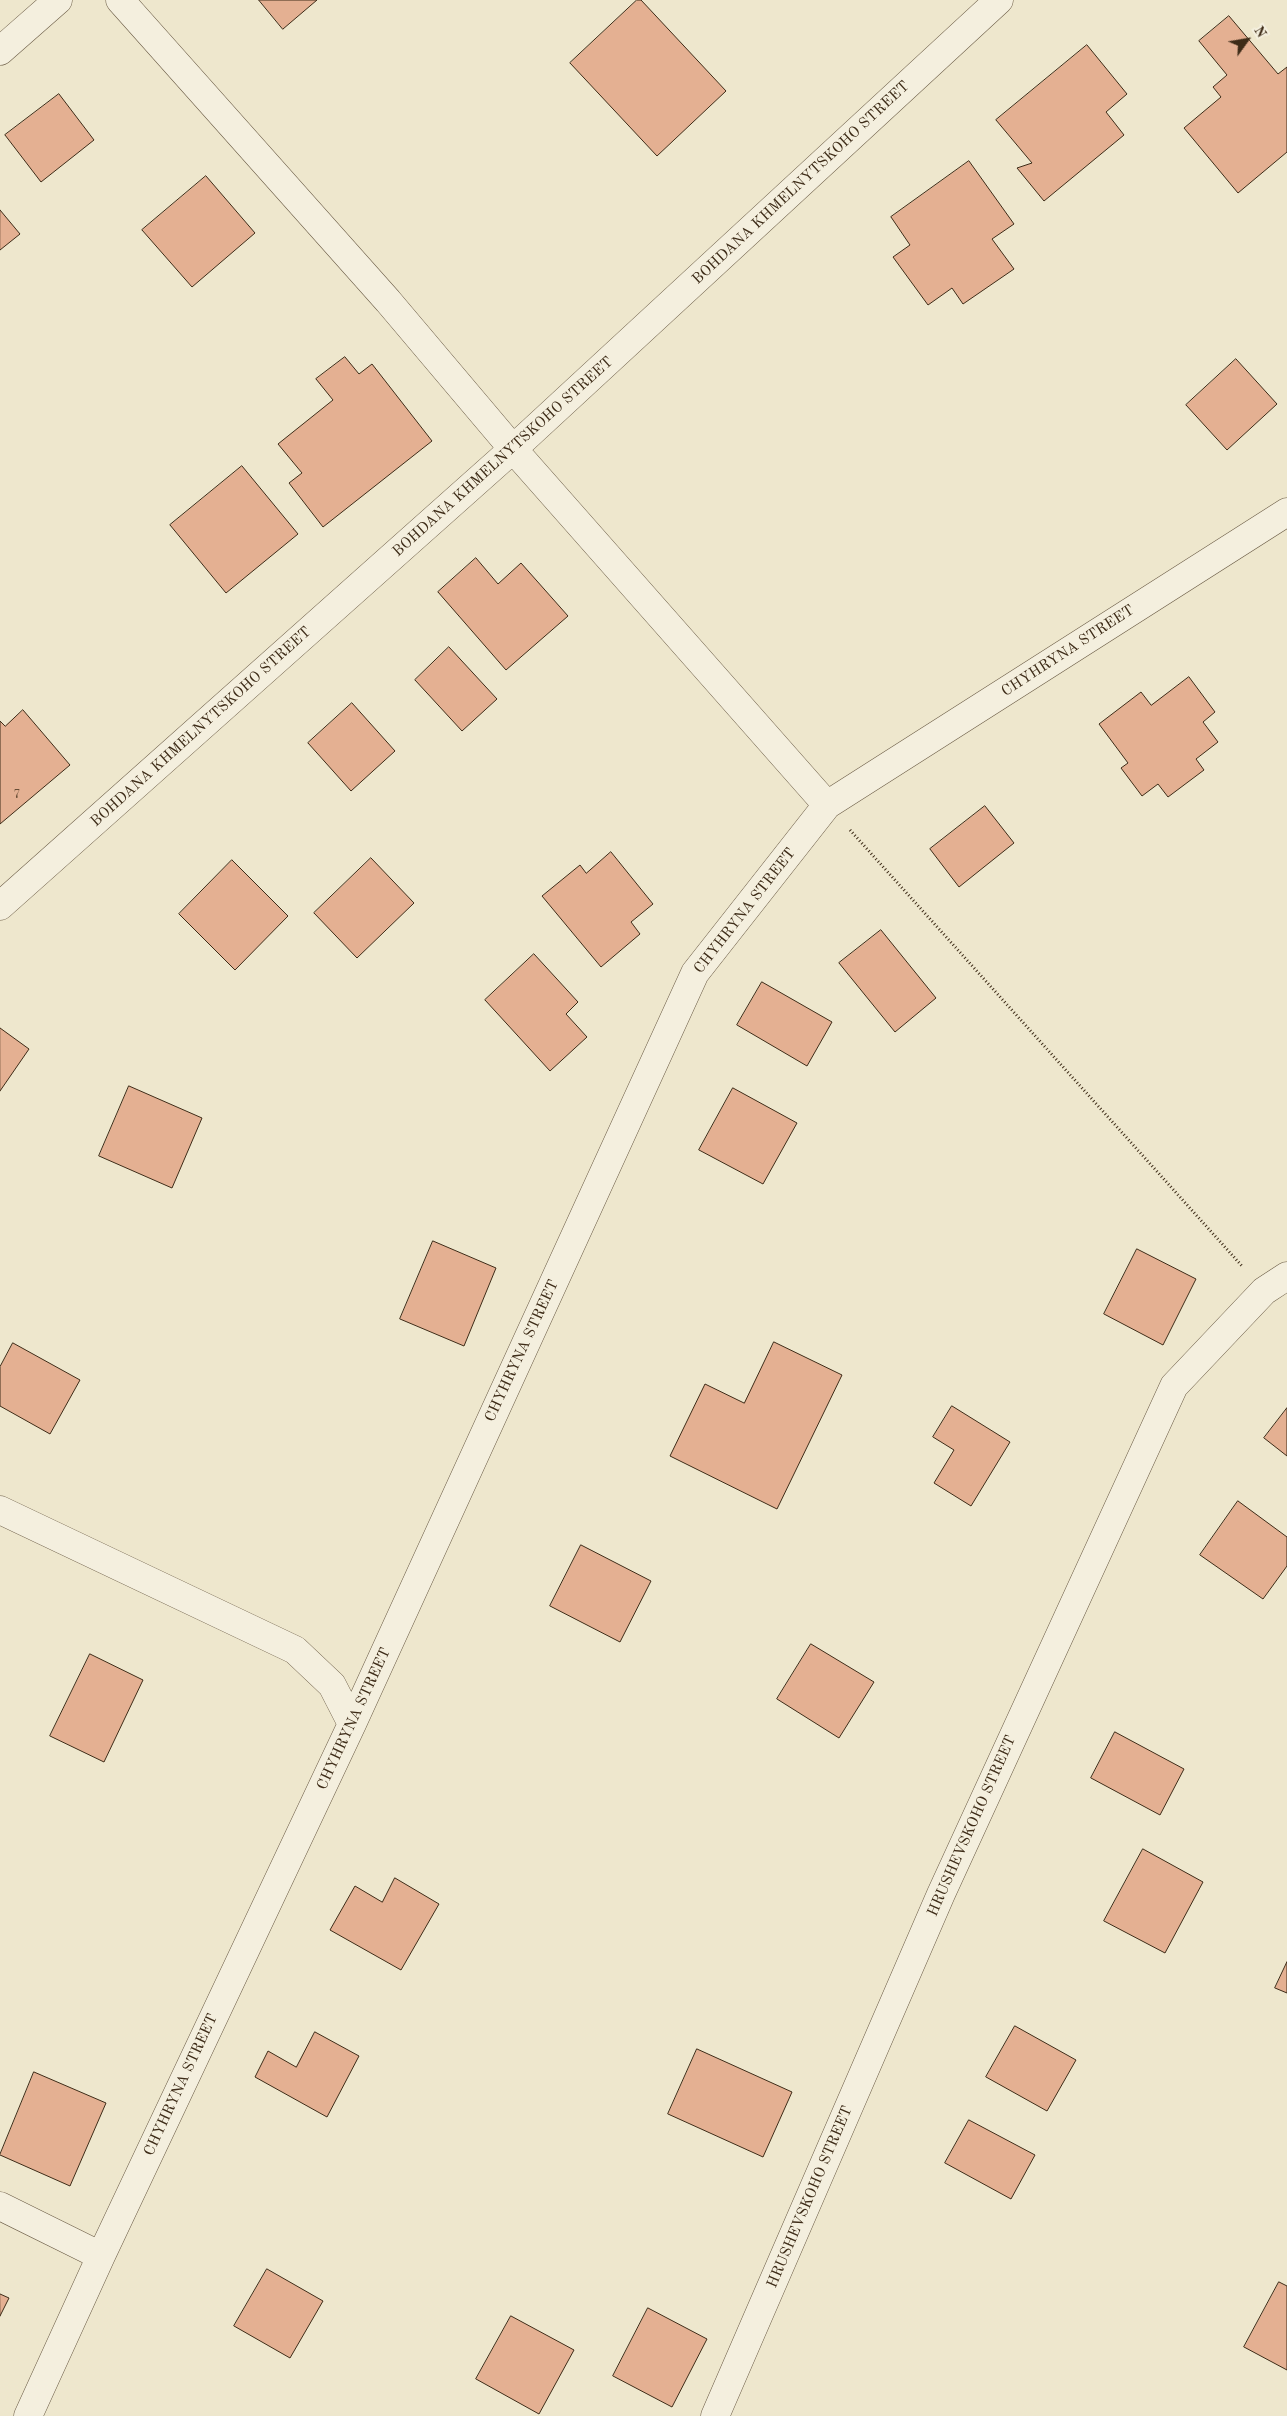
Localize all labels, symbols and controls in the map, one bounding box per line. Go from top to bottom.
north arrow [1222,15,1272,65]
text: N [1251,24,1268,40]
street label: BOHDANA KHMELNYTSKOHO STREET [689,77,913,289]
street label: BOHDANA KHMELNYTSKOHO STREET [389,353,617,561]
street label: CHYHRYNA STREET [998,601,1138,701]
street label: BOHDANA KHMELNYTSKOHO STREET [87,623,315,831]
house number: 7 [14,788,20,802]
street label: CHYHRYNA STREET [690,845,800,977]
street label: CHYHRYNA STREET [481,1277,563,1425]
street label: CHYHRYNA STREET [313,1645,395,1793]
street label: HRUSHEVSKOHO STREET [924,1733,1020,1919]
street label: CHYHRYNA STREET [140,2011,222,2159]
street label: HRUSHEVSKOHO STREET [763,2103,857,2291]

